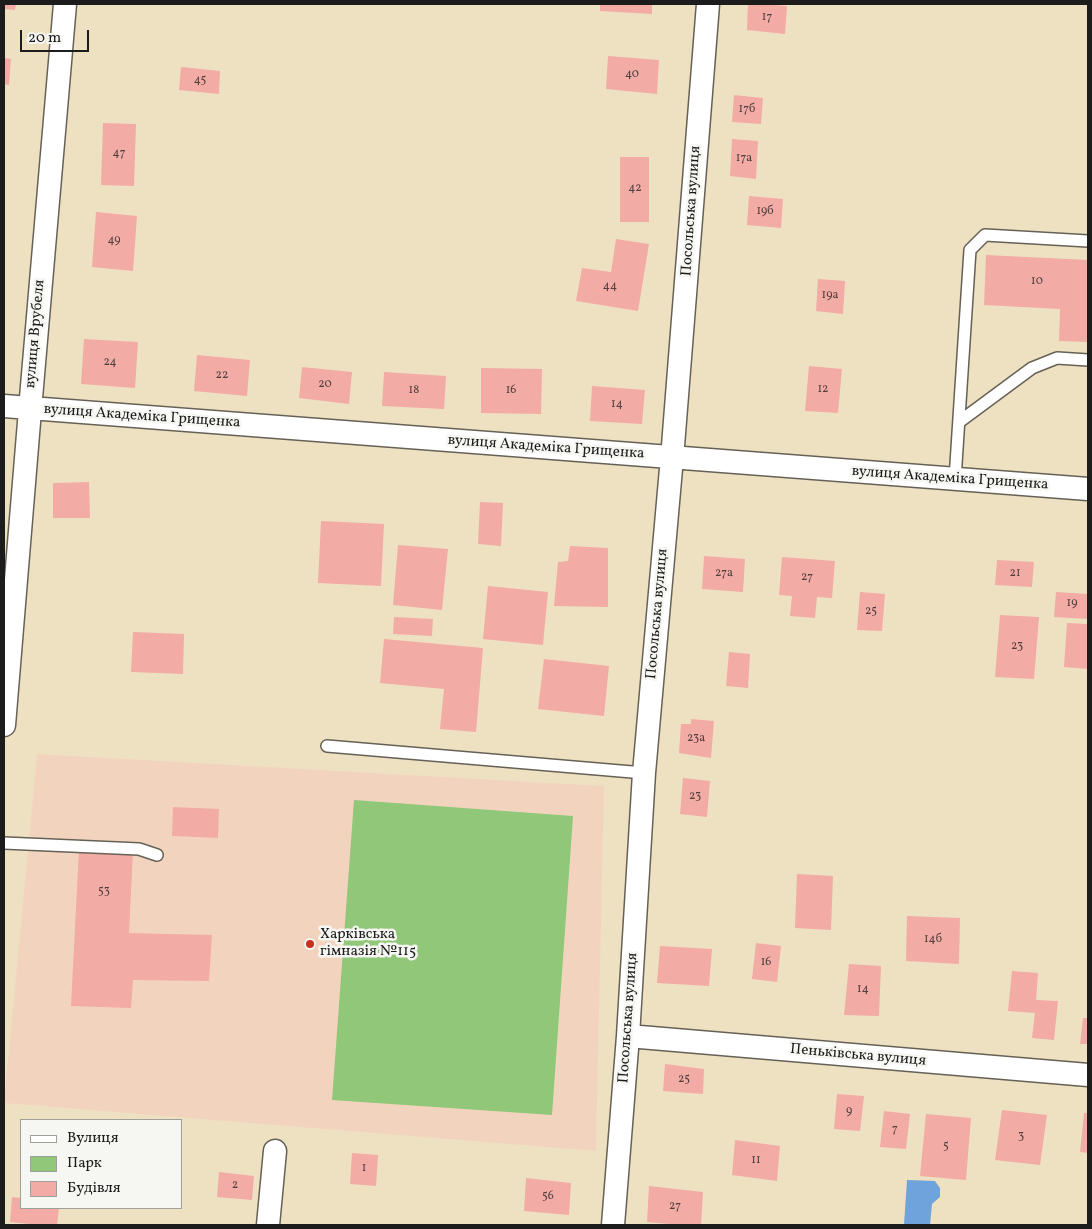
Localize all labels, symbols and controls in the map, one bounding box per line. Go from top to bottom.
house number: 17 [762,11,772,25]
scale bar [22,20,91,52]
text: 20 m [28,28,61,49]
house number: 40 [625,68,639,82]
house number: 45 [194,74,206,88]
house number: 17б [739,103,755,117]
street label: Посольська вулиця [678,145,706,277]
house number: 47 [113,147,125,161]
house number: 17а [736,152,752,166]
house number: 42 [628,182,642,196]
house number: 19б [756,205,774,219]
house number: 49 [107,234,121,248]
house number: 10 [1031,275,1043,289]
street label: вулиця Врубеля [22,279,50,389]
house number: 44 [603,280,617,294]
house number: 19а [822,289,838,303]
house number: 24 [103,356,117,370]
house number: 22 [216,369,228,383]
house number: 20 [318,378,332,392]
house number: 12 [817,383,829,397]
house number: 18 [409,384,419,398]
house number: 16 [506,384,516,398]
house number: 14 [611,398,623,412]
street label: вулиця Академіка Грищенка [43,401,241,433]
street label: вулиця Академіка Грищенка [447,432,645,464]
street label: вулиця Академіка Грищенка [851,463,1049,495]
street label: Посольська вулиця [643,548,673,680]
house number: 27а [715,567,733,581]
house number: 21 [1009,567,1021,581]
house number: 27 [801,571,813,585]
house number: 19 [1067,597,1077,611]
house number: 25 [865,605,877,619]
house number: 23 [1011,640,1023,654]
house number: 23а [687,732,705,746]
house number: 23 [689,790,701,804]
house number: 53 [98,885,110,899]
place label: Харківська гімназія №115 [320,926,416,961]
house number: 14б [924,933,942,947]
marker: Харківська гімназія №115 [304,938,316,950]
street label: Посольська вулиця [615,952,643,1084]
house number: 16 [761,956,771,970]
house number: 14 [857,983,869,997]
street label: Пеньківська вулиця [789,1041,927,1071]
house number: 25 [678,1073,690,1087]
house number: 9 [846,1105,852,1119]
legend [20,1119,182,1209]
house number: 7 [892,1123,898,1137]
text: Вулиця [67,1128,118,1149]
house number: 3 [1018,1130,1024,1144]
house number: 5 [943,1140,949,1154]
text: Парк [67,1153,102,1174]
house number: 11 [751,1154,761,1168]
house number: 1 [362,1162,366,1176]
text: Будівля [67,1178,121,1199]
house number: 2 [232,1179,238,1193]
house number: 56 [542,1190,554,1204]
house number: 27 [669,1200,681,1214]

